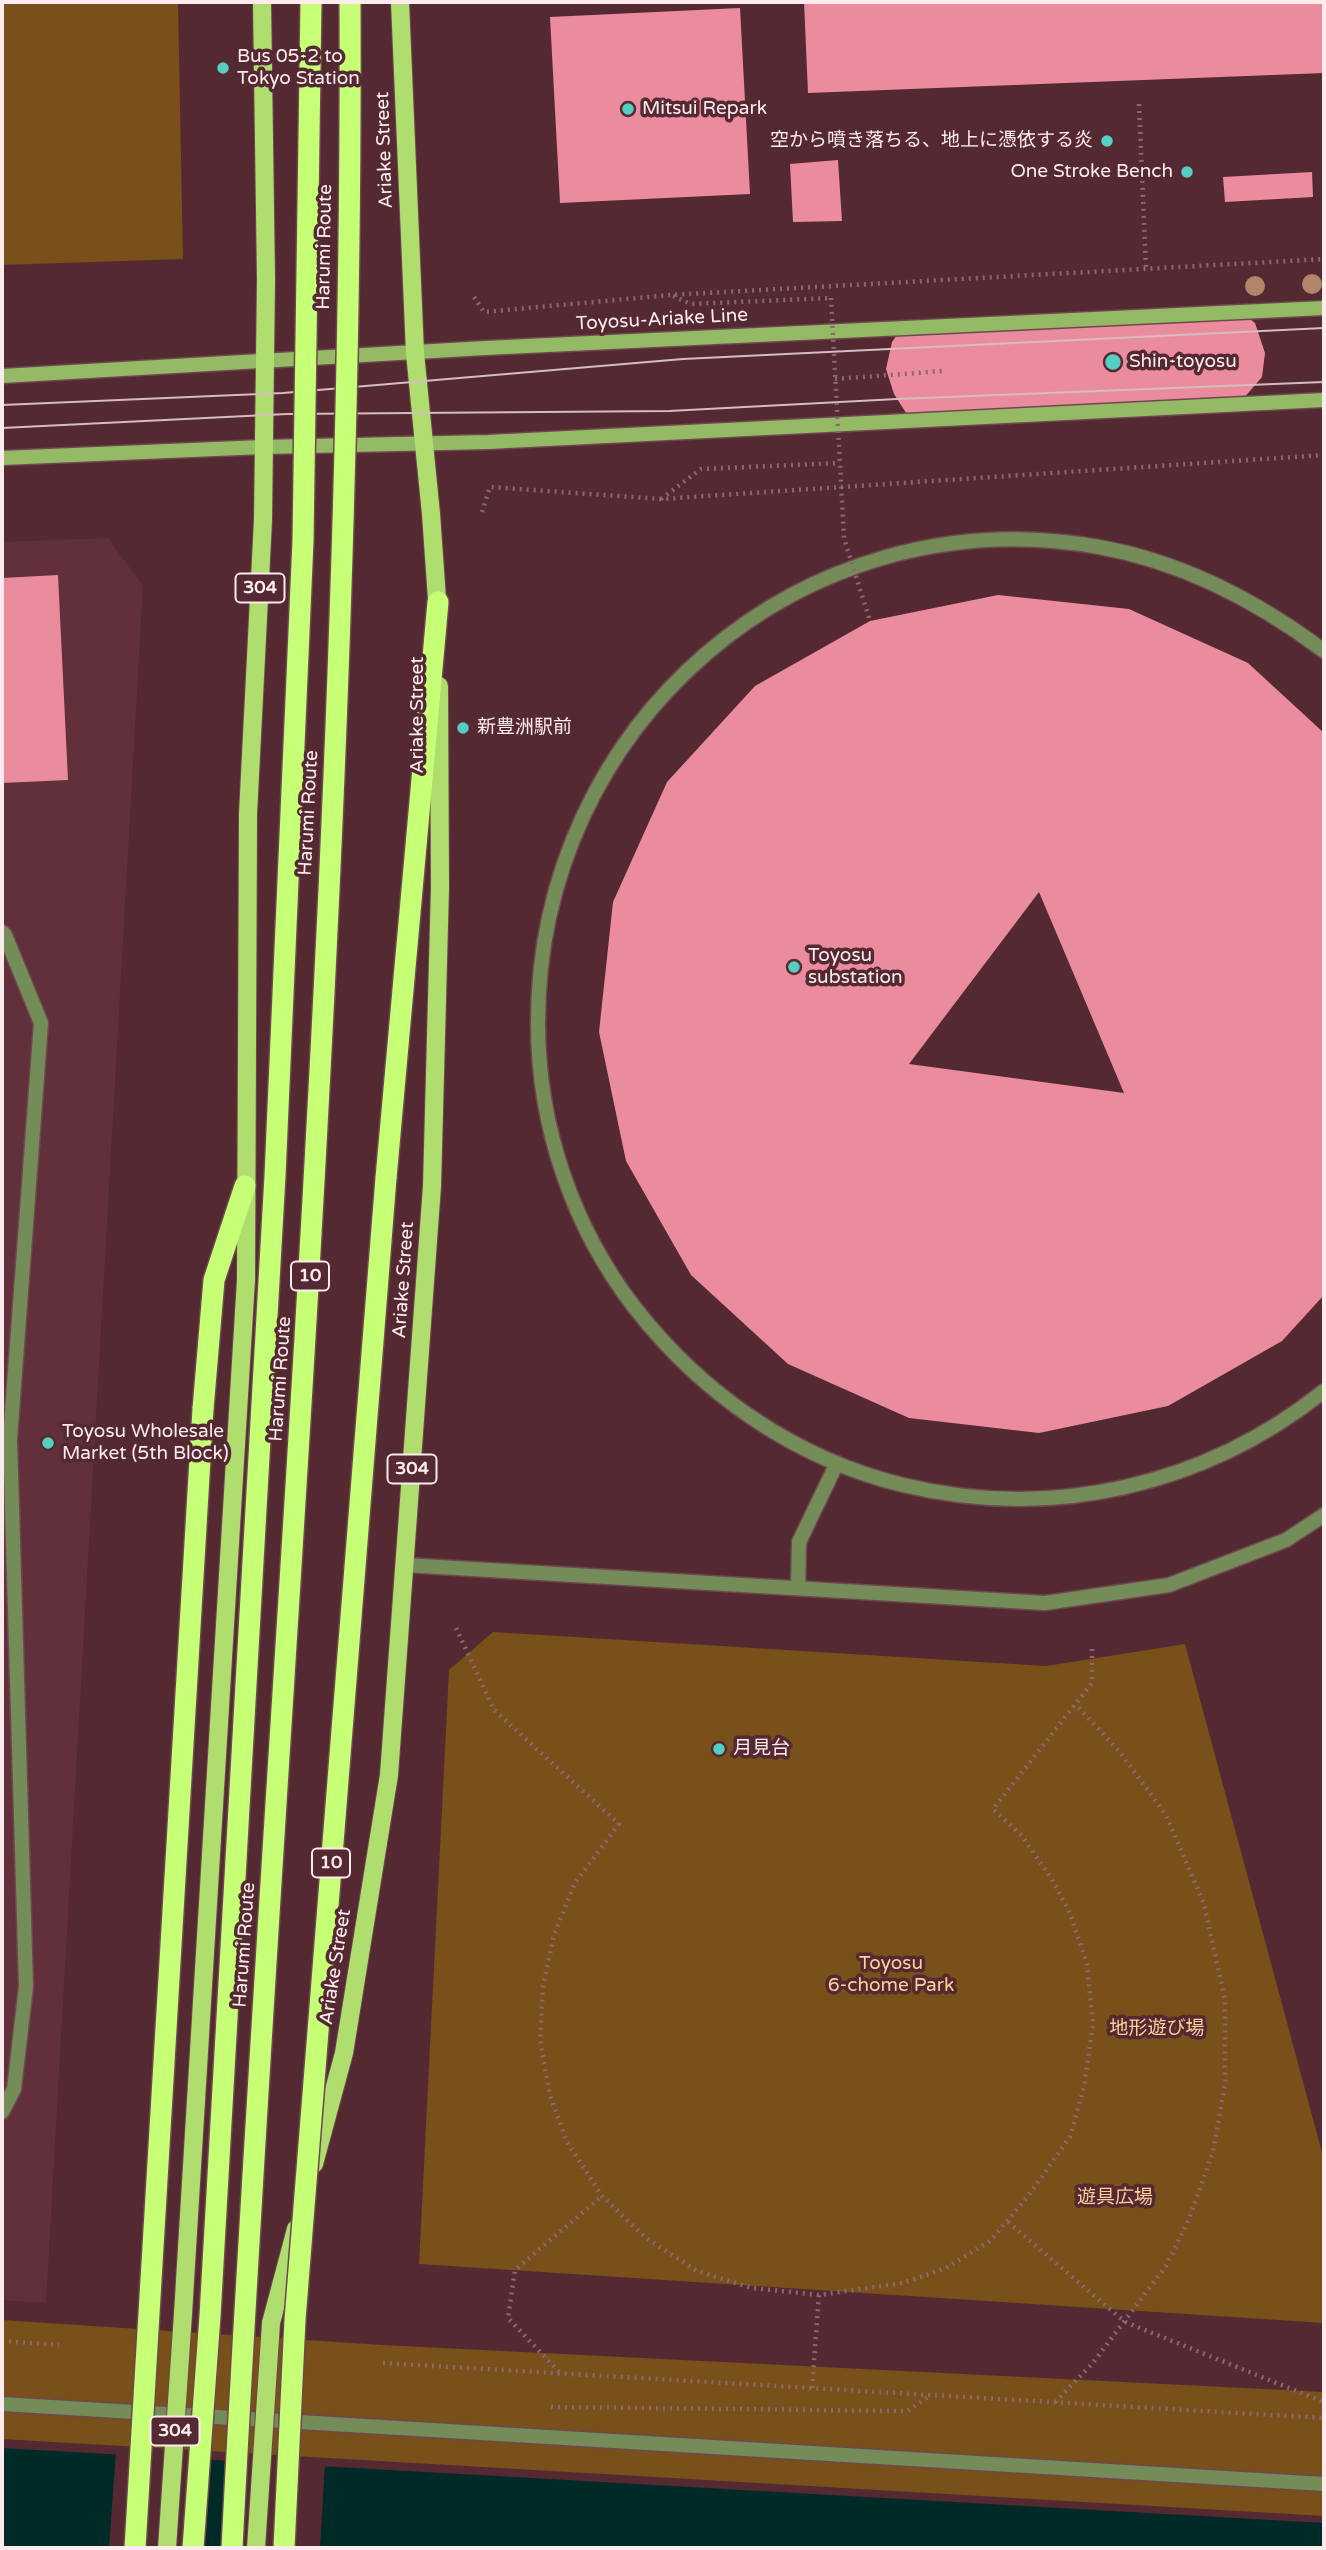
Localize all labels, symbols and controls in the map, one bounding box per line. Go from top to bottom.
place label: Bus 05-2 to Tokyo Station [237,46,360,90]
marker: Bus 05-2 to Tokyo Station [215,60,231,76]
street label: Ariake Street [372,91,398,209]
place label: Mitsui Repark [642,98,767,120]
marker: Mitsui Repark [620,101,636,117]
place label: 空から噴き落ちる、地上に憑依する炎 [770,130,1093,152]
marker: 空から噴き落ちる、地上に憑依する炎 [1099,133,1115,149]
place label: One Stroke Bench [1010,161,1173,183]
marker: One Stroke Bench [1179,164,1195,180]
street label: Harumi Route [313,184,337,310]
street label: Toyosu-Ariake Line [575,304,749,336]
place label: Shin-toyosu [1129,351,1237,373]
marker: Shin-toyosu [1103,352,1123,372]
road number: 304 [236,574,284,602]
street label: Ariake Street [407,657,429,773]
place label: 新豊洲駅前 [477,717,572,739]
marker: 新豊洲駅前 [455,720,471,736]
street label: Harumi Route [294,750,324,876]
place label: Toyosu substation [808,945,903,989]
marker: Toyosu substation [786,959,802,975]
street label: Ariake Street [389,1221,419,1339]
road number: 10 [291,1261,329,1290]
street label: Harumi Route [265,1316,297,1442]
place label: Toyosu Wholesale Market (5th Block) [62,1421,229,1465]
marker: Toyosu Wholesale Market (5th Block) [40,1435,56,1451]
road number: 304 [388,1454,436,1484]
place label: 月見台 [733,1738,790,1760]
marker: 月見台 [711,1741,727,1757]
road number: 10 [312,1849,350,1878]
street label: Harumi Route [229,1882,261,2008]
street label: Ariake Street [316,1907,356,2027]
park label: Toyosu 6-chome Park [828,1953,954,1997]
park label: 地形遊び場 [1110,2018,1204,2040]
park label: 遊具広場 [1077,2187,1153,2209]
road number: 304 [150,2416,200,2446]

